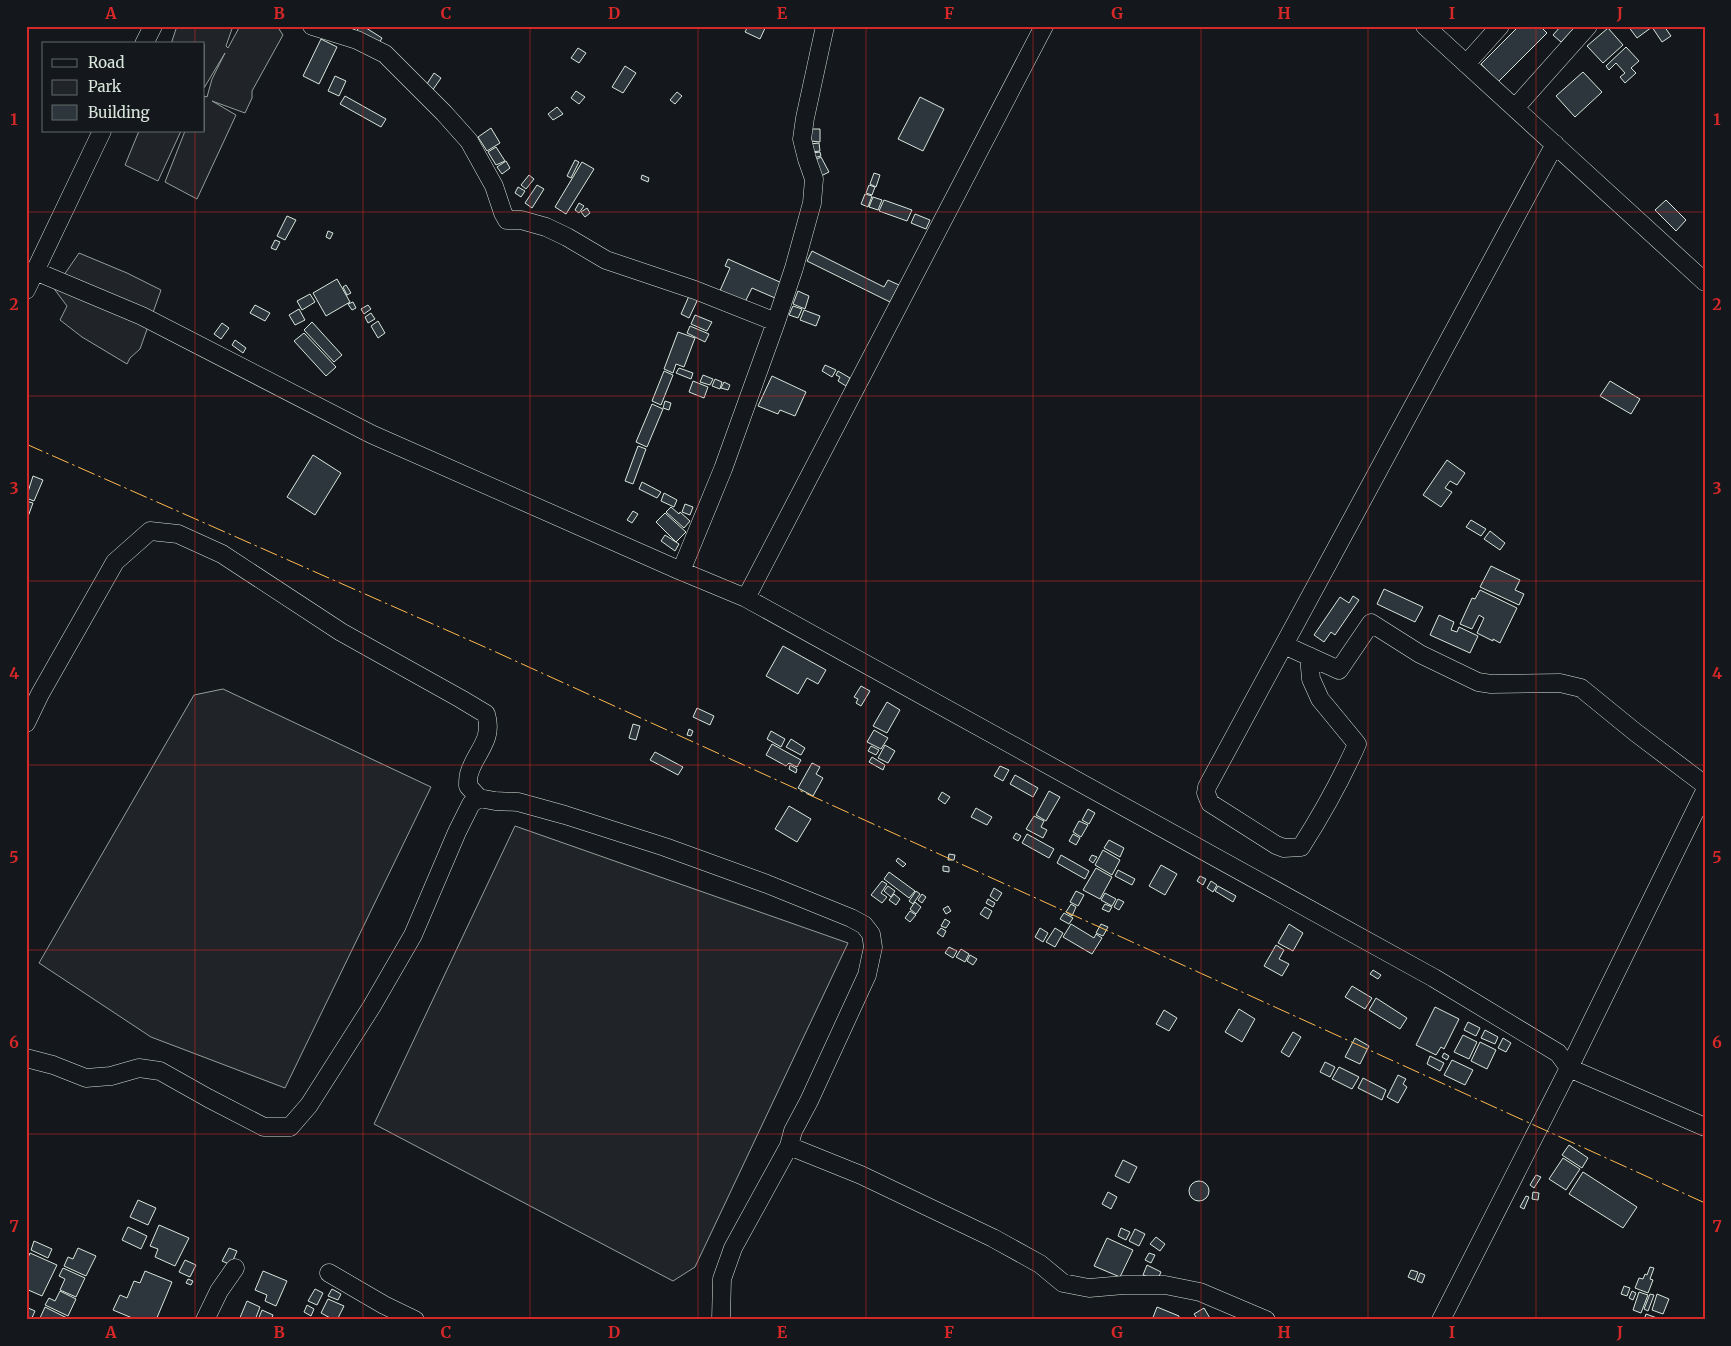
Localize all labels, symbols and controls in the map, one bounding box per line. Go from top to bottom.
text: A [104,3,117,23]
text: B [273,3,285,23]
text: C [441,3,451,23]
text: D [608,3,620,23]
text: E [777,3,788,23]
text: F [944,3,954,23]
text: G [1111,3,1123,23]
text: H [1277,3,1291,23]
text: I [1449,3,1455,23]
text: J [1616,3,1623,23]
legend [42,42,205,132]
text: Road [88,53,124,72]
text: Park [88,77,122,96]
text: Building [88,103,150,122]
text: 1 [10,109,18,129]
text: 1 [1713,109,1721,129]
text: 2 [9,294,19,314]
text: 2 [1712,294,1722,314]
text: 3 [9,478,19,498]
text: 3 [1712,478,1722,498]
text: 4 [9,663,19,683]
text: 4 [1712,663,1722,683]
text: 5 [9,847,19,867]
text: 5 [1712,847,1722,867]
text: 6 [9,1032,19,1052]
text: 6 [1712,1032,1722,1052]
text: 7 [9,1216,19,1236]
text: 7 [1712,1216,1722,1236]
text: A [104,1322,117,1342]
text: B [273,1322,285,1342]
text: C [441,1322,451,1342]
text: D [608,1322,620,1342]
text: E [777,1322,788,1342]
text: F [944,1322,954,1342]
text: G [1111,1322,1123,1342]
text: H [1277,1322,1291,1342]
text: I [1449,1322,1455,1342]
text: J [1616,1322,1623,1342]

